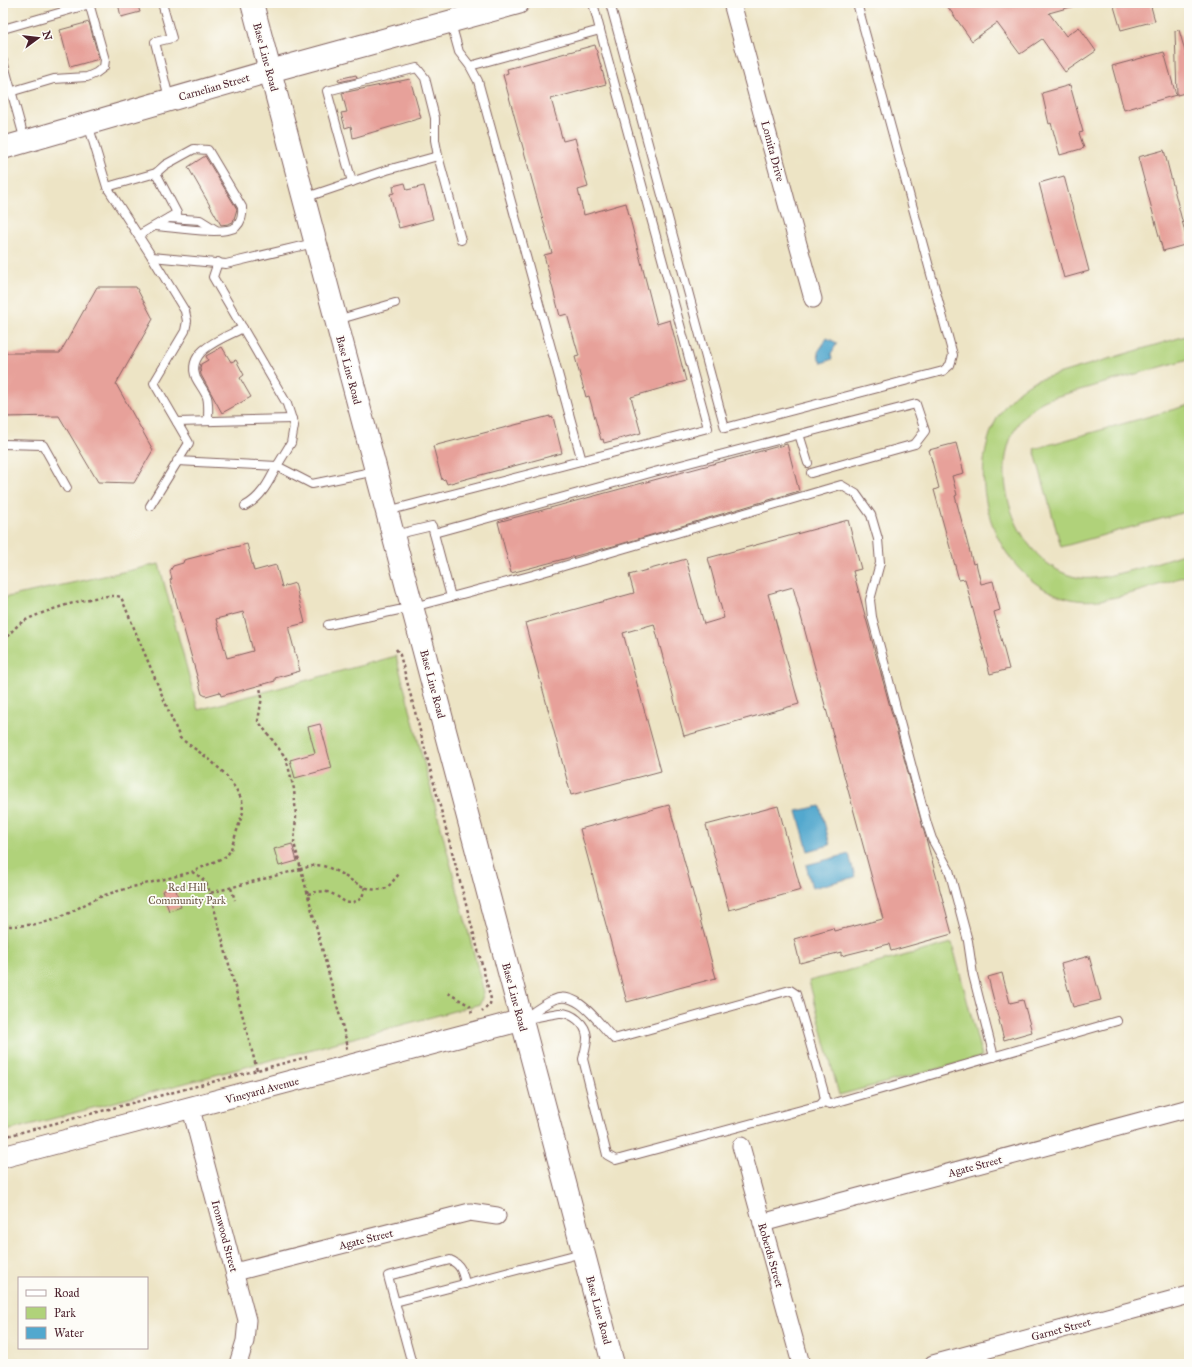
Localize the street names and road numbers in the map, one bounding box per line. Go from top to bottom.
street label: Base Line Road [250,21,281,93]
street label: Carnelian Street [177,71,251,104]
street label: Lomita Drive [758,119,787,183]
street label: Base Line Road [333,334,364,406]
street label: Base Line Road [417,648,448,720]
street label: Base Line Road [499,961,530,1033]
street label: Vineyard Avenue [223,1074,301,1107]
street label: Agate Street [946,1153,1004,1180]
street label: Ironwood Street [209,1199,240,1274]
street label: Roberds Street [755,1221,786,1289]
street label: Agate Street [337,1226,395,1253]
street label: Base Line Road [583,1274,614,1346]
street label: Garnet Street [1030,1315,1092,1344]

